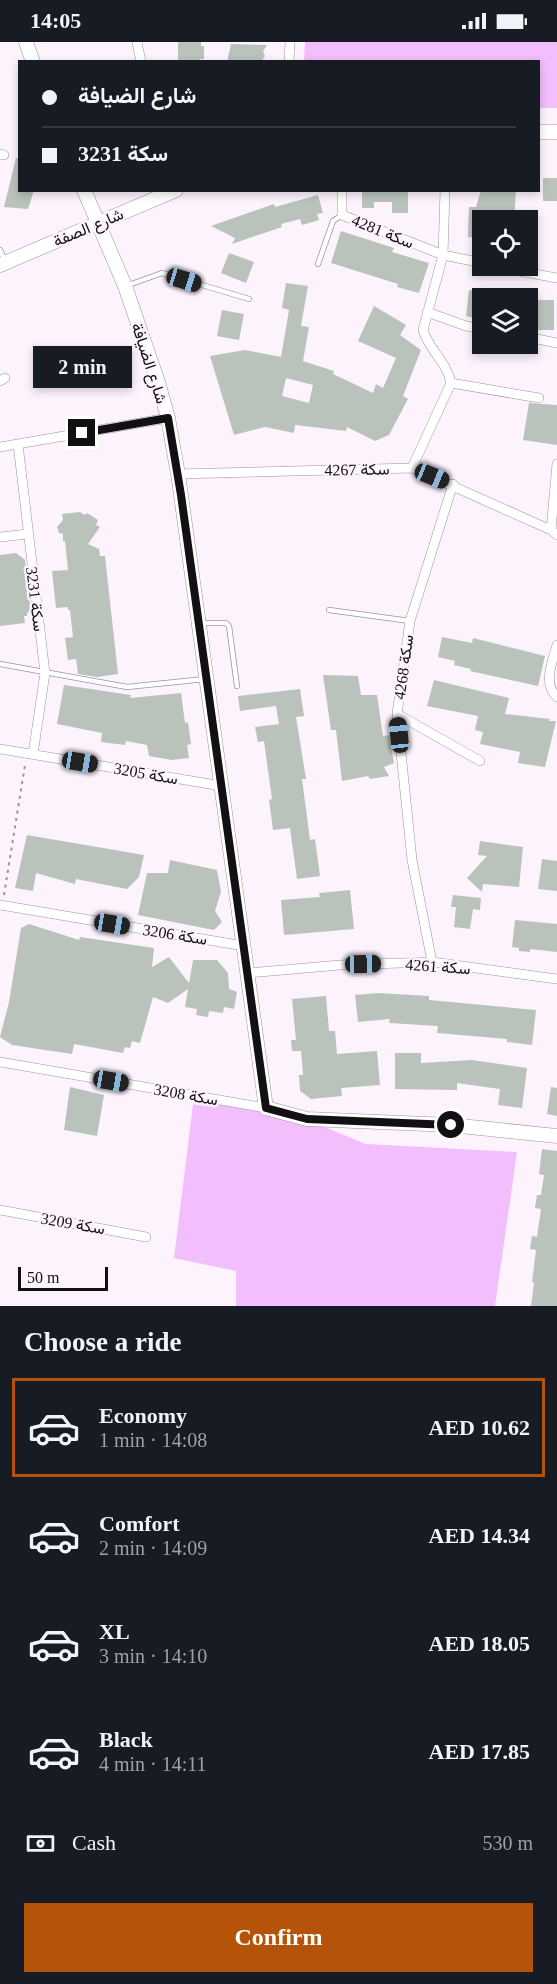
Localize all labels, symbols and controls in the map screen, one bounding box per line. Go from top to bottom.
text: 14:05 [30,8,81,33]
text: شارع الضيافة [78,83,196,108]
text: سكة 3231 [78,141,168,166]
street label: شارع الصفة [51,205,127,253]
map controls [472,210,538,354]
button: locate [472,210,538,276]
street label: سكة 4281 [349,211,416,252]
car [164,266,204,294]
button: layers [472,288,538,354]
street label: شارع الضيافة [126,321,171,407]
callout: 2 min [32,346,132,388]
text: 2 min [58,356,107,378]
route end [68,419,95,446]
street label: سكة 4267 [324,460,390,479]
car [412,461,452,491]
street label: سكة 3231 [23,566,48,632]
street label: سكة 4268 [391,634,416,700]
car [388,716,410,754]
car [61,750,99,774]
street label: سكة 3205 [112,759,179,788]
car [93,912,131,936]
street label: سكة 3206 [141,921,208,948]
car [345,955,381,973]
street label: سكة 4261 [405,956,471,977]
car [92,1069,130,1093]
street label: سكة 3208 [152,1080,219,1109]
route start [437,1111,464,1138]
street label: سكة 3209 [39,1209,106,1238]
scale bar [18,1264,108,1292]
text: 50 m [27,1269,59,1286]
text: Choose a ride [24,1327,182,1357]
icon: car [27,1401,81,1455]
text: Economy [99,1403,187,1428]
text: AED 10.62 [429,1415,530,1440]
text: 1 min · 14:08 [99,1429,207,1451]
icon: car [27,1509,81,1563]
text: Comfort [99,1511,180,1536]
text: AED 14.34 [429,1523,530,1548]
text: 2 min · 14:09 [99,1537,207,1559]
icon: car [27,1617,81,1671]
text: XL [99,1619,130,1644]
text: AED 18.05 [429,1631,530,1656]
text: 3 min · 14:10 [99,1645,207,1667]
icon: car [27,1725,81,1779]
text: Black [99,1727,153,1752]
text: AED 17.85 [429,1739,530,1764]
text: 4 min · 14:11 [99,1753,207,1775]
icon: cash [24,1827,57,1860]
text: Cash [72,1830,116,1855]
text: 530 m [482,1832,533,1854]
button: Confirm [24,1903,533,1972]

